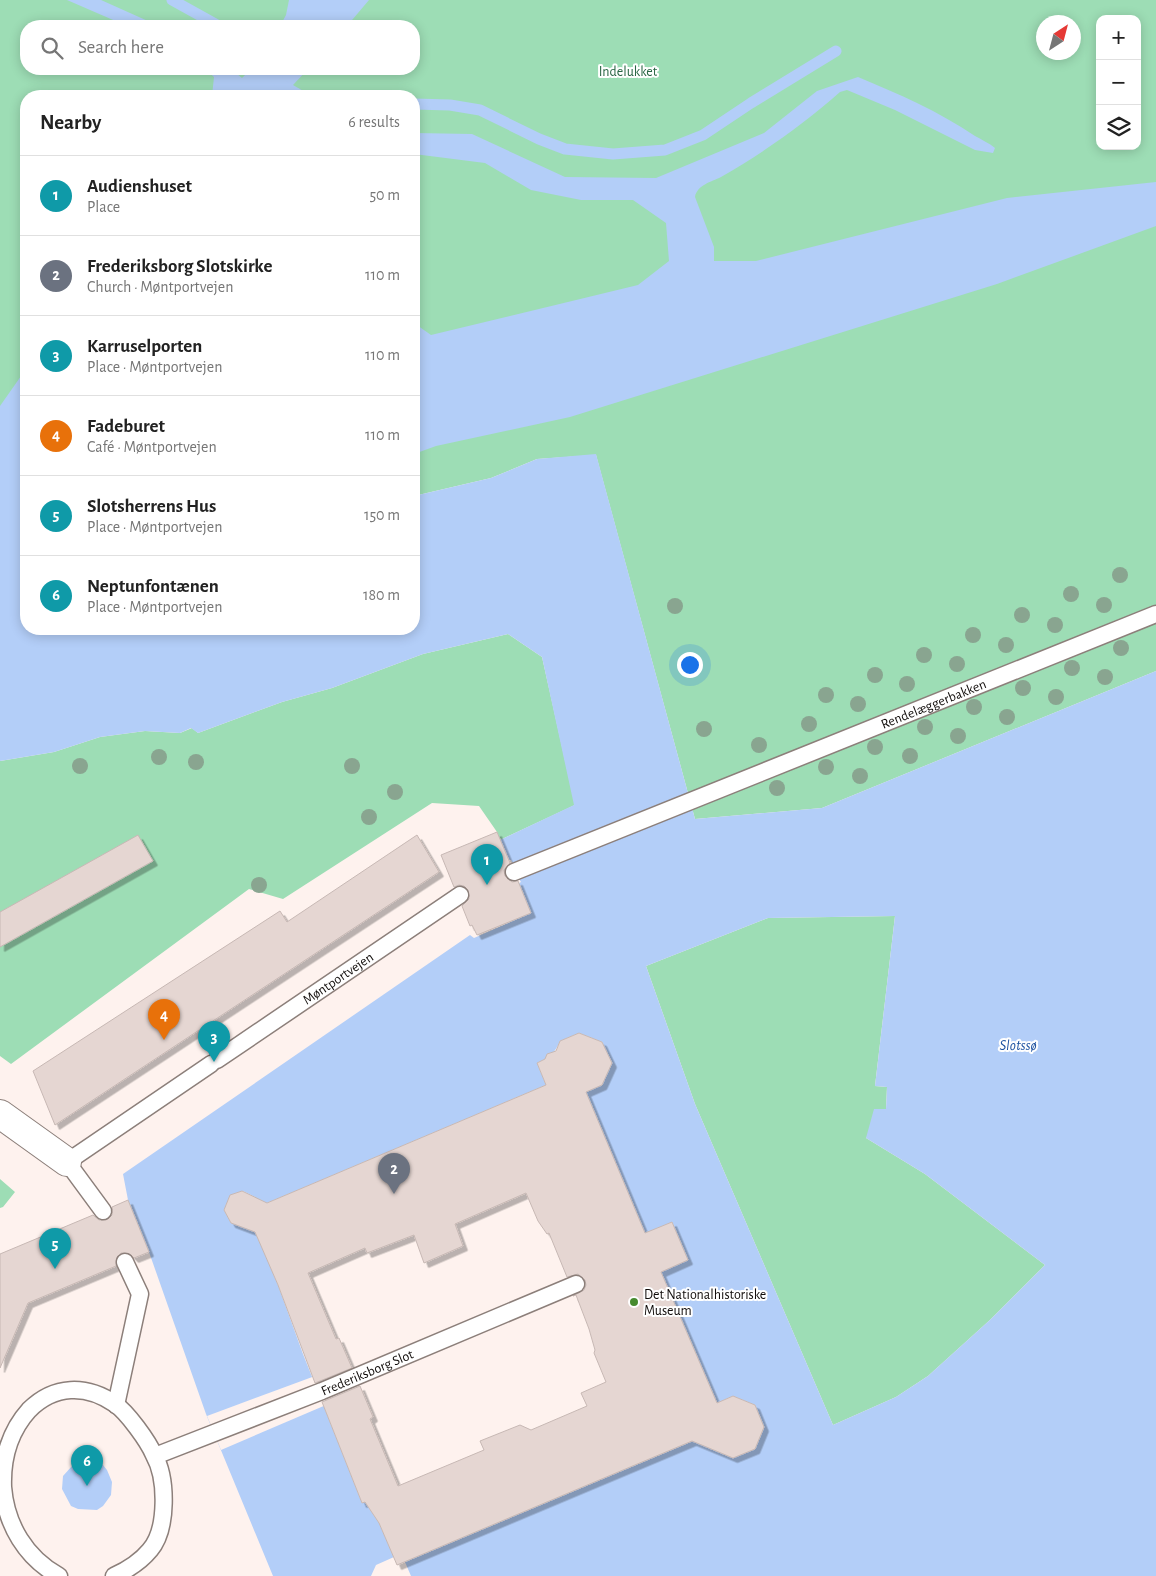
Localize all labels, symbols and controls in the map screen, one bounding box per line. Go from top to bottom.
north arrow [1036,15,1081,60]
map controls [1096,15,1141,150]
button: + [1096,15,1141,60]
search box [20,20,420,75]
icon: search [38,34,66,62]
text: Search here [78,38,164,57]
button: − [1096,60,1141,105]
park label: Indelukket [599,65,658,79]
button: layers [1096,105,1141,150]
text: Nearby [40,112,101,133]
text: 6 results [348,114,400,130]
text: Audienshuset [87,177,192,196]
text: 1 [53,187,59,203]
text: 50 m [369,187,400,203]
text: Place [87,199,120,215]
text: Frederiksborg Slotskirke [87,257,272,276]
text: 2 [52,267,60,283]
text: 110 m [365,267,400,283]
text: Church · Møntportvejen [87,279,233,295]
text: Karruselporten [87,337,202,356]
text: 3 [53,347,59,363]
text: 110 m [365,347,400,363]
text: Place · Møntportvejen [87,359,222,375]
text: Fadeburet [87,417,165,436]
text: 4 [52,427,60,443]
text: 110 m [365,427,400,443]
text: Café · Møntportvejen [87,439,217,455]
text: Slotsherrens Hus [87,497,216,516]
text: 5 [53,507,59,523]
text: 150 m [364,507,400,523]
text: Place · Møntportvejen [87,519,222,535]
text: Neptunfontænen [87,577,219,596]
text: 6 [52,587,60,603]
text: 180 m [363,587,400,603]
text: Place · Møntportvejen [87,599,222,615]
your location [677,652,703,678]
street label: Rendelæggerbakken [879,677,988,732]
pin: 1 [471,844,503,885]
street label: Møntportvejen [301,950,376,1008]
pin: 4 [148,999,180,1040]
pin: 3 [198,1021,230,1062]
water label: Slotssø [999,1038,1037,1053]
pin: 2 [378,1153,410,1194]
pin: 5 [39,1228,71,1269]
place label: Det Nationalhistoriske Museum [644,1288,766,1318]
marker: Det Nationalhistoriske Museum [628,1296,640,1308]
street label: Frederiksborg Slot [319,1347,416,1399]
pin: 6 [71,1445,103,1486]

